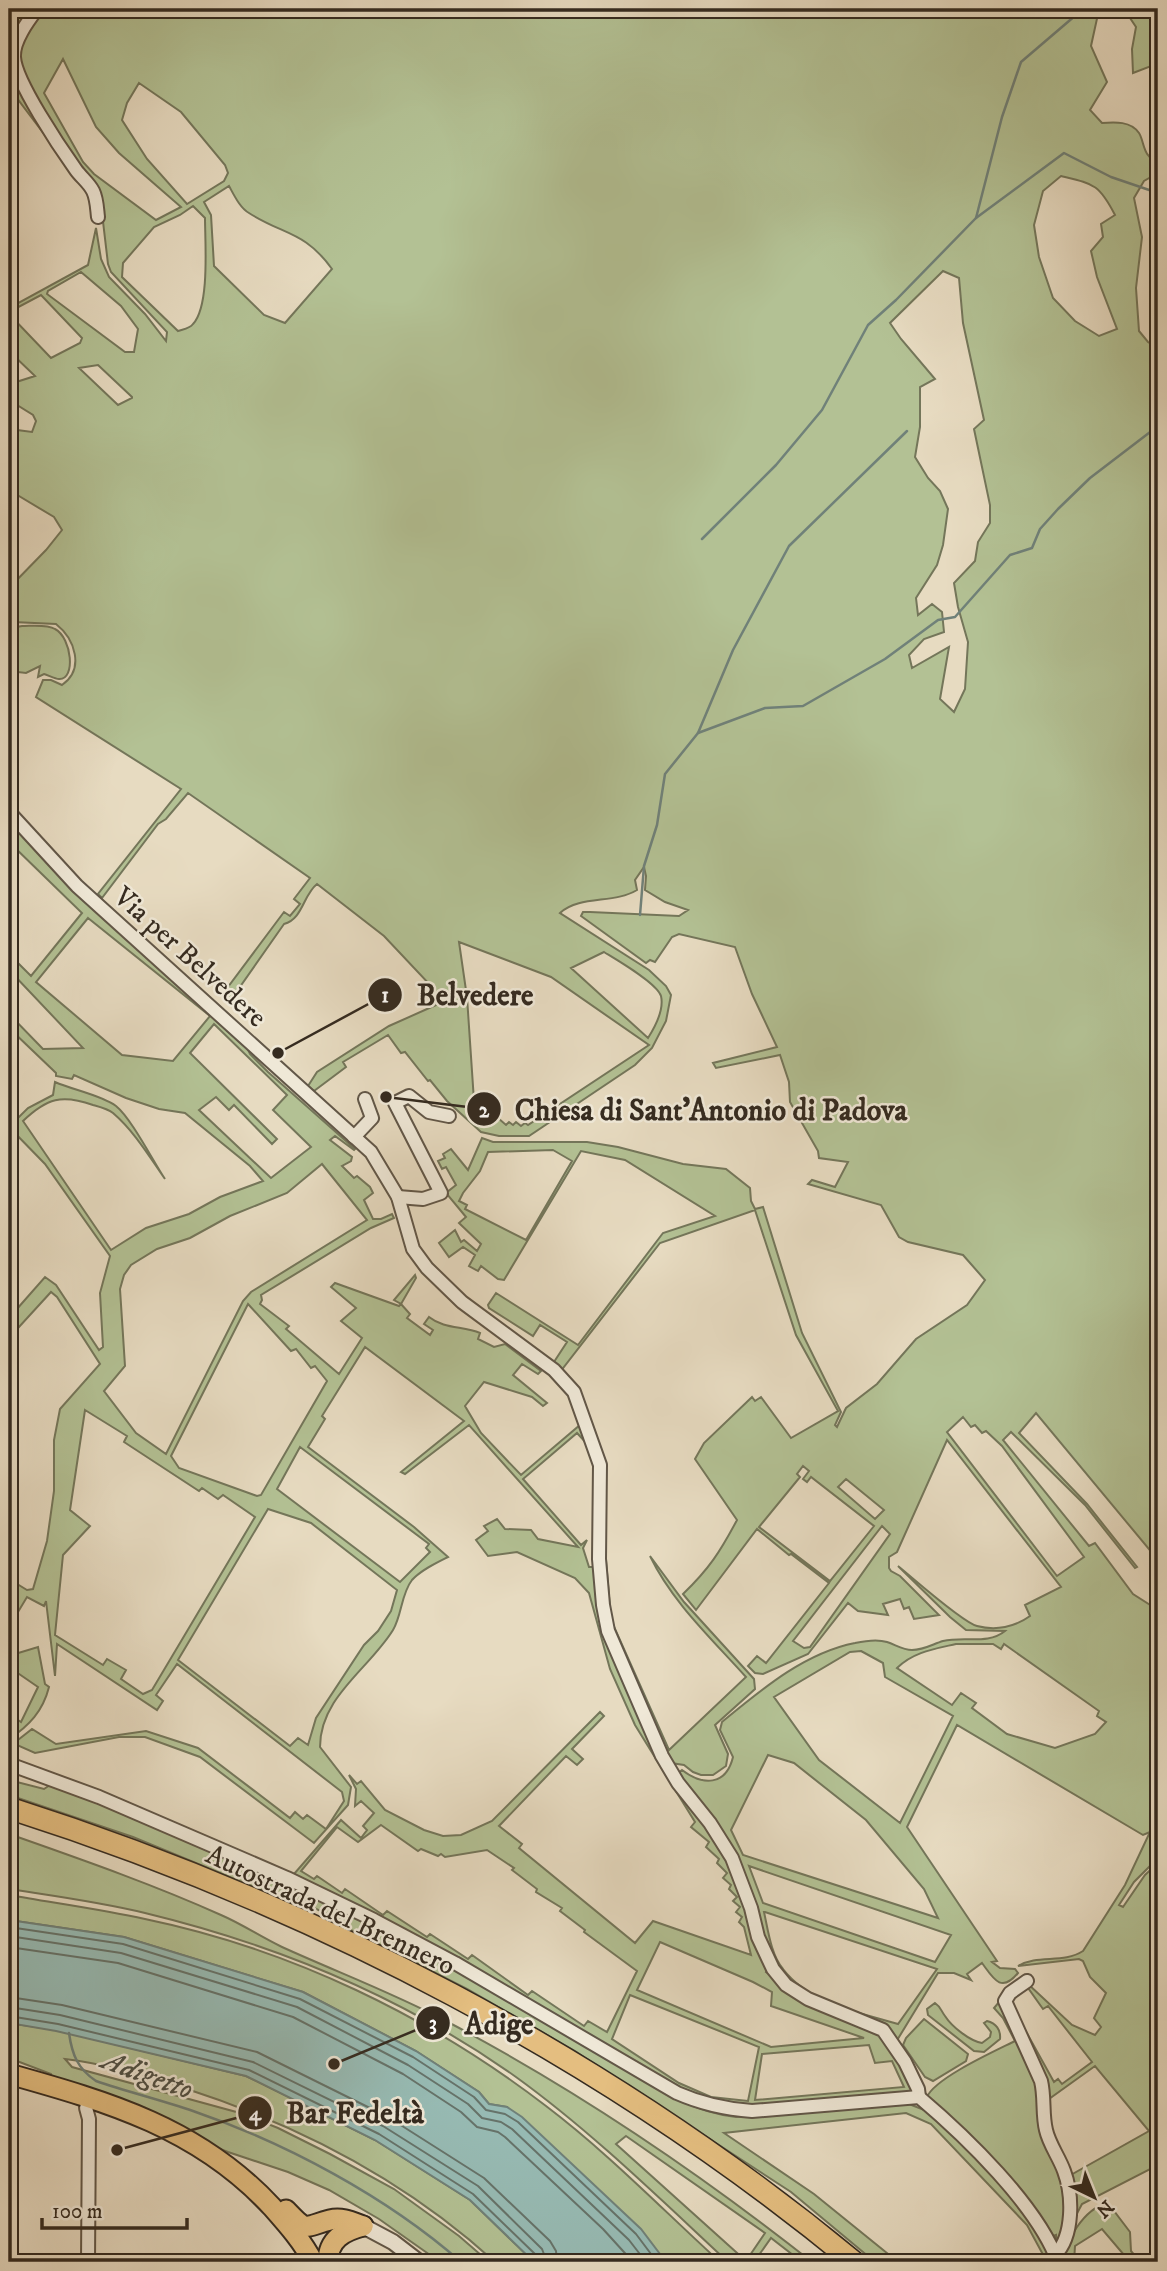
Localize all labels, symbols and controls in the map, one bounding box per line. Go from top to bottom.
street label: Via per Belvedere [106,879,274,1035]
callout: Belvedere [367,969,547,1020]
text: Belvedere [417,978,534,1015]
text: 1 [381,983,389,1009]
callout: Chiesa di Sant'Antonio di Padova [466,1084,922,1135]
text: Chiesa di Sant'Antonio di Padova [515,1093,909,1130]
text: 2 [479,1098,490,1124]
street label: Autostrada del Brennero [200,1837,460,1983]
callout: Adige [415,1998,547,2049]
text: Adige [464,2007,534,2044]
text: 3 [429,2011,437,2037]
water label: Adigetto [94,2041,198,2109]
callout: Bar Fedeltà [237,2087,438,2138]
text: Bar Fedeltà [286,2096,425,2133]
text: 4 [249,2101,262,2127]
north arrow [1058,2162,1128,2232]
scale bar [42,2187,187,2231]
text: N [1091,2195,1118,2222]
text: 100 m [52,2199,103,2225]

